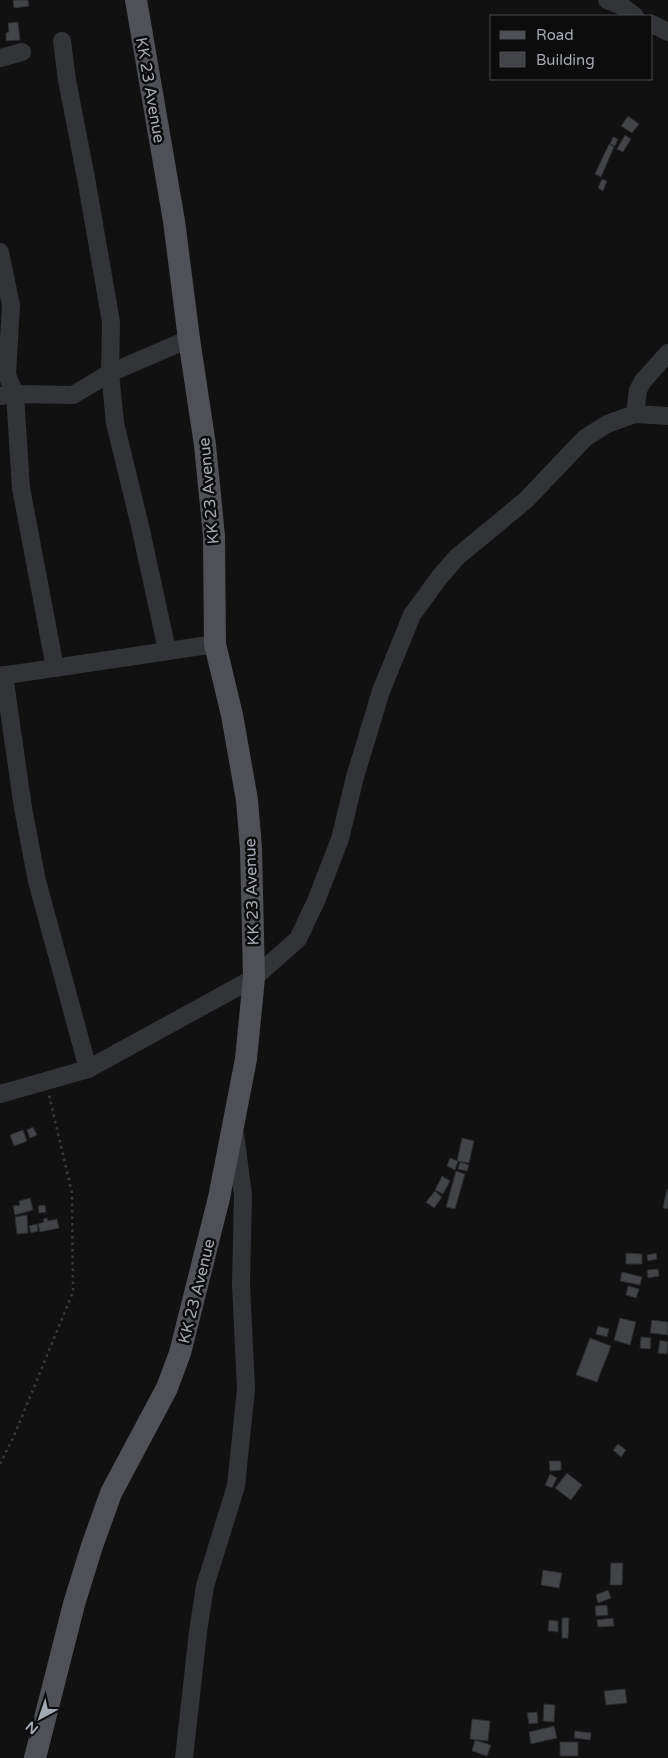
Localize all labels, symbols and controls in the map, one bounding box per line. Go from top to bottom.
legend [490,15,653,80]
text: Road [536,26,574,44]
street label: KK 23 Avenue [131,36,169,145]
text: Building [536,51,595,69]
street label: KK 23 Avenue [194,437,224,545]
street label: KK 23 Avenue [240,838,264,946]
street label: KK 23 Avenue [174,1237,220,1346]
north arrow [15,1693,65,1743]
text: N [22,1717,42,1738]

